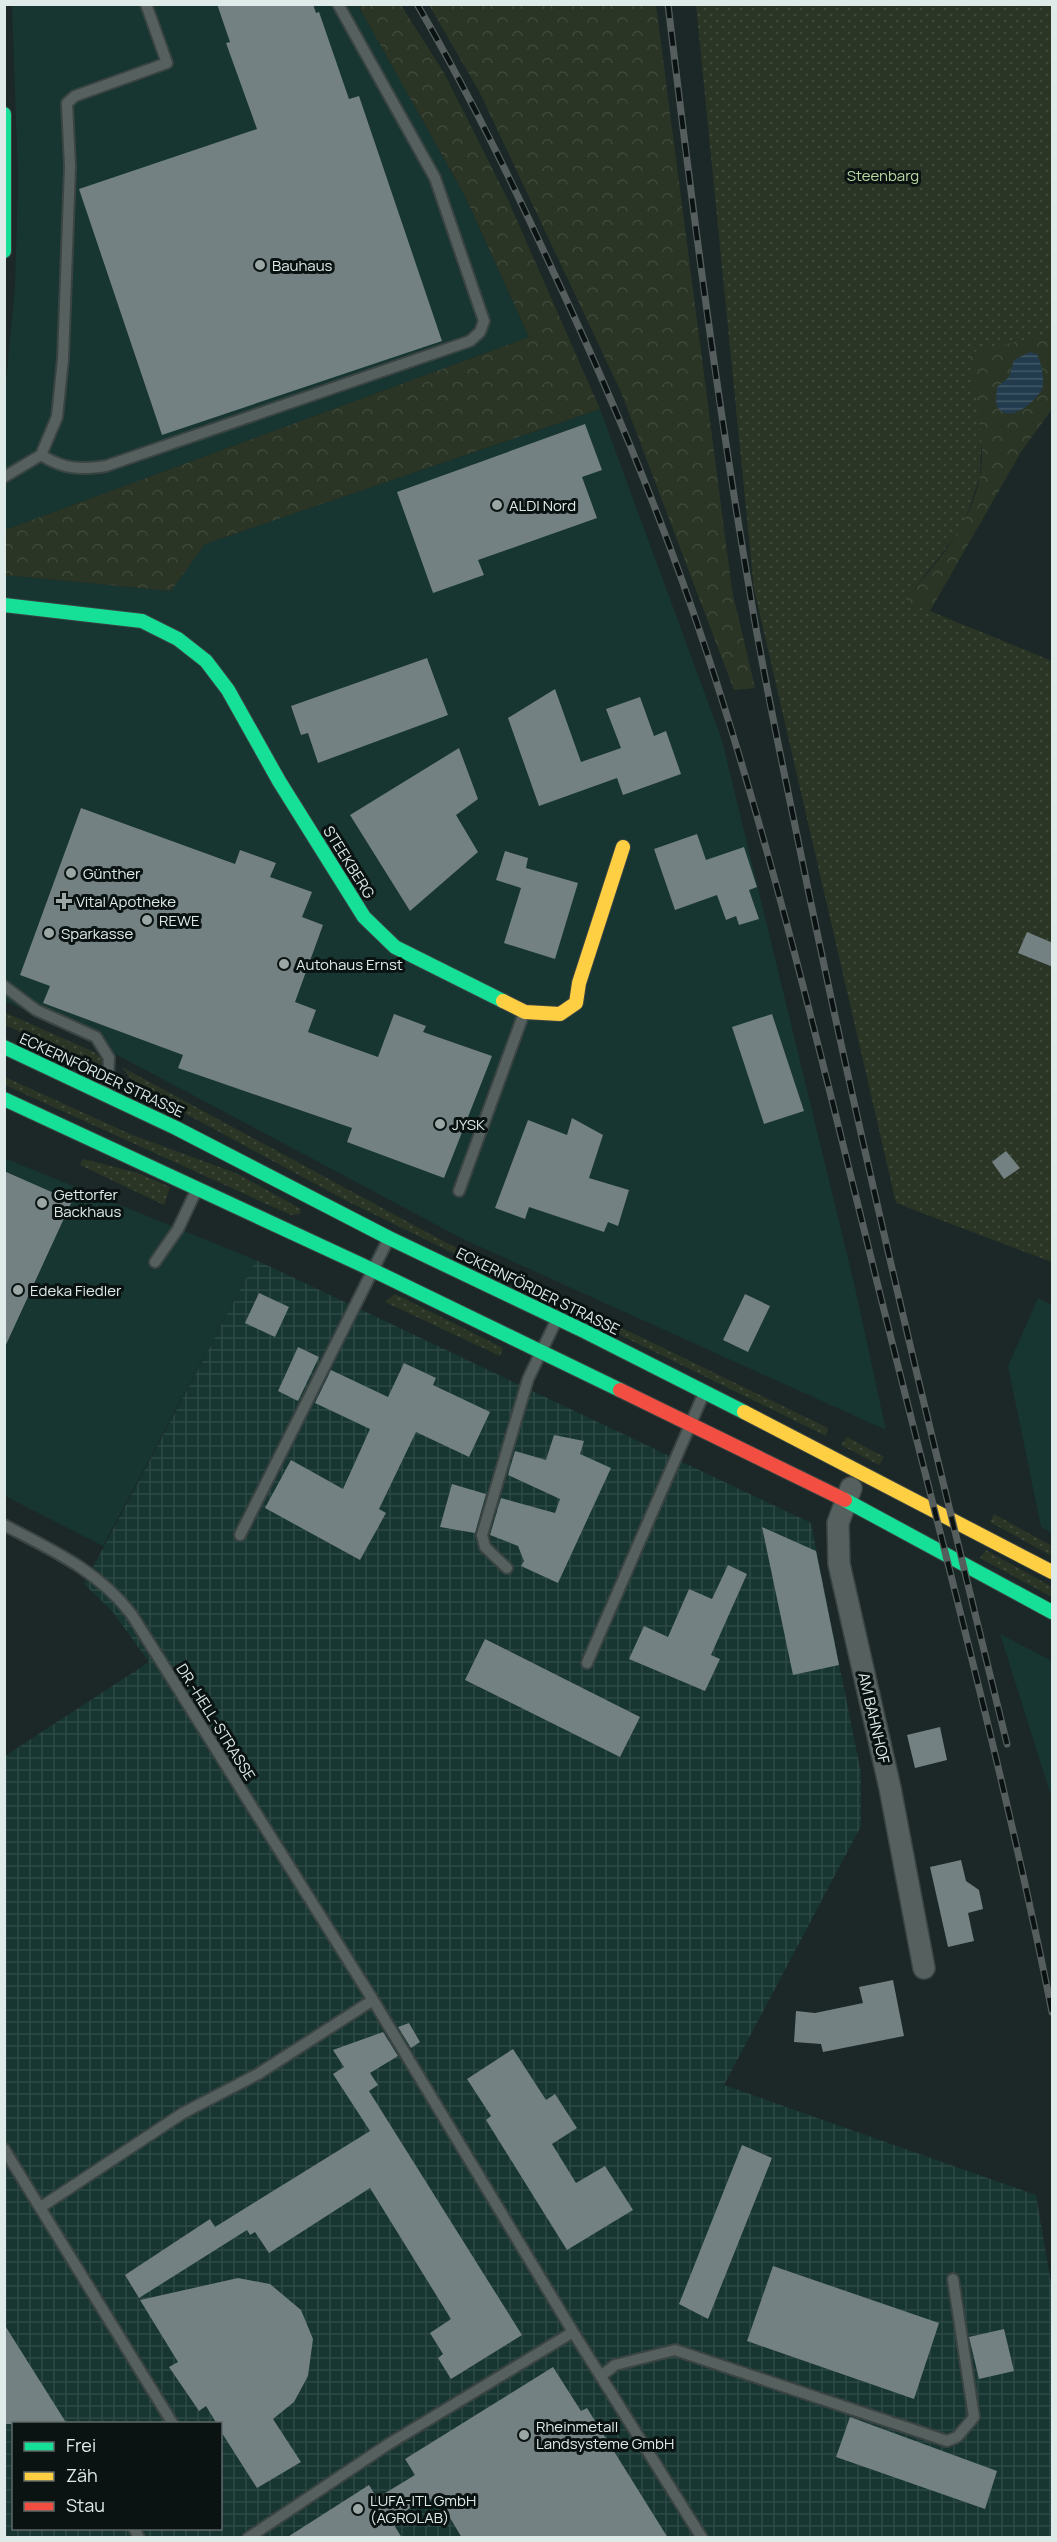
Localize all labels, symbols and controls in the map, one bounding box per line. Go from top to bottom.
park label: Steenbarg [847,165,919,186]
place label: Bauhaus [272,255,333,276]
marker: Bauhaus [253,258,267,272]
place label: ALDI Nord [509,495,576,516]
marker: ALDI Nord [490,498,504,512]
street label: STEEKBERG [318,822,380,903]
place label: Günther [83,863,141,884]
marker: Günther [64,866,78,880]
place label: Vital Apotheke [76,891,176,912]
marker: Vital Apotheke [57,894,71,908]
place label: REWE [159,910,200,931]
marker: REWE [140,913,154,927]
place label: Sparkasse [61,923,133,944]
marker: Sparkasse [42,926,56,940]
place label: Autohaus Ernst [296,954,403,975]
marker: Autohaus Ernst [277,957,291,971]
street label: ECKERNFÖRDER STRASSE [16,1028,188,1122]
place label: JYSK [452,1114,485,1135]
marker: JYSK [433,1117,447,1131]
place label: Gettorfer Backhaus [54,1184,121,1222]
marker: Gettorfer Backhaus [35,1196,49,1210]
street label: ECKERNFÖRDER STRASSE [453,1242,623,1340]
place label: Edeka Fiedler [30,1280,122,1301]
marker: Edeka Fiedler [11,1283,25,1297]
street label: DR.-HELL-STRASSE [172,1660,260,1784]
street label: AM BAHNHOF [853,1670,895,1766]
place label: Rheinmetall Landsysteme GmbH [536,2416,674,2454]
legend [12,2422,222,2530]
marker: Rheinmetall Landsysteme GmbH [517,2428,531,2442]
text: Frei [66,2433,96,2457]
text: Zäh [66,2463,98,2487]
place label: LUFA-ITL GmbH (AGROLAB) [370,2490,476,2528]
text: Stau [66,2493,105,2517]
marker: LUFA-ITL GmbH (AGROLAB) [351,2502,365,2516]

